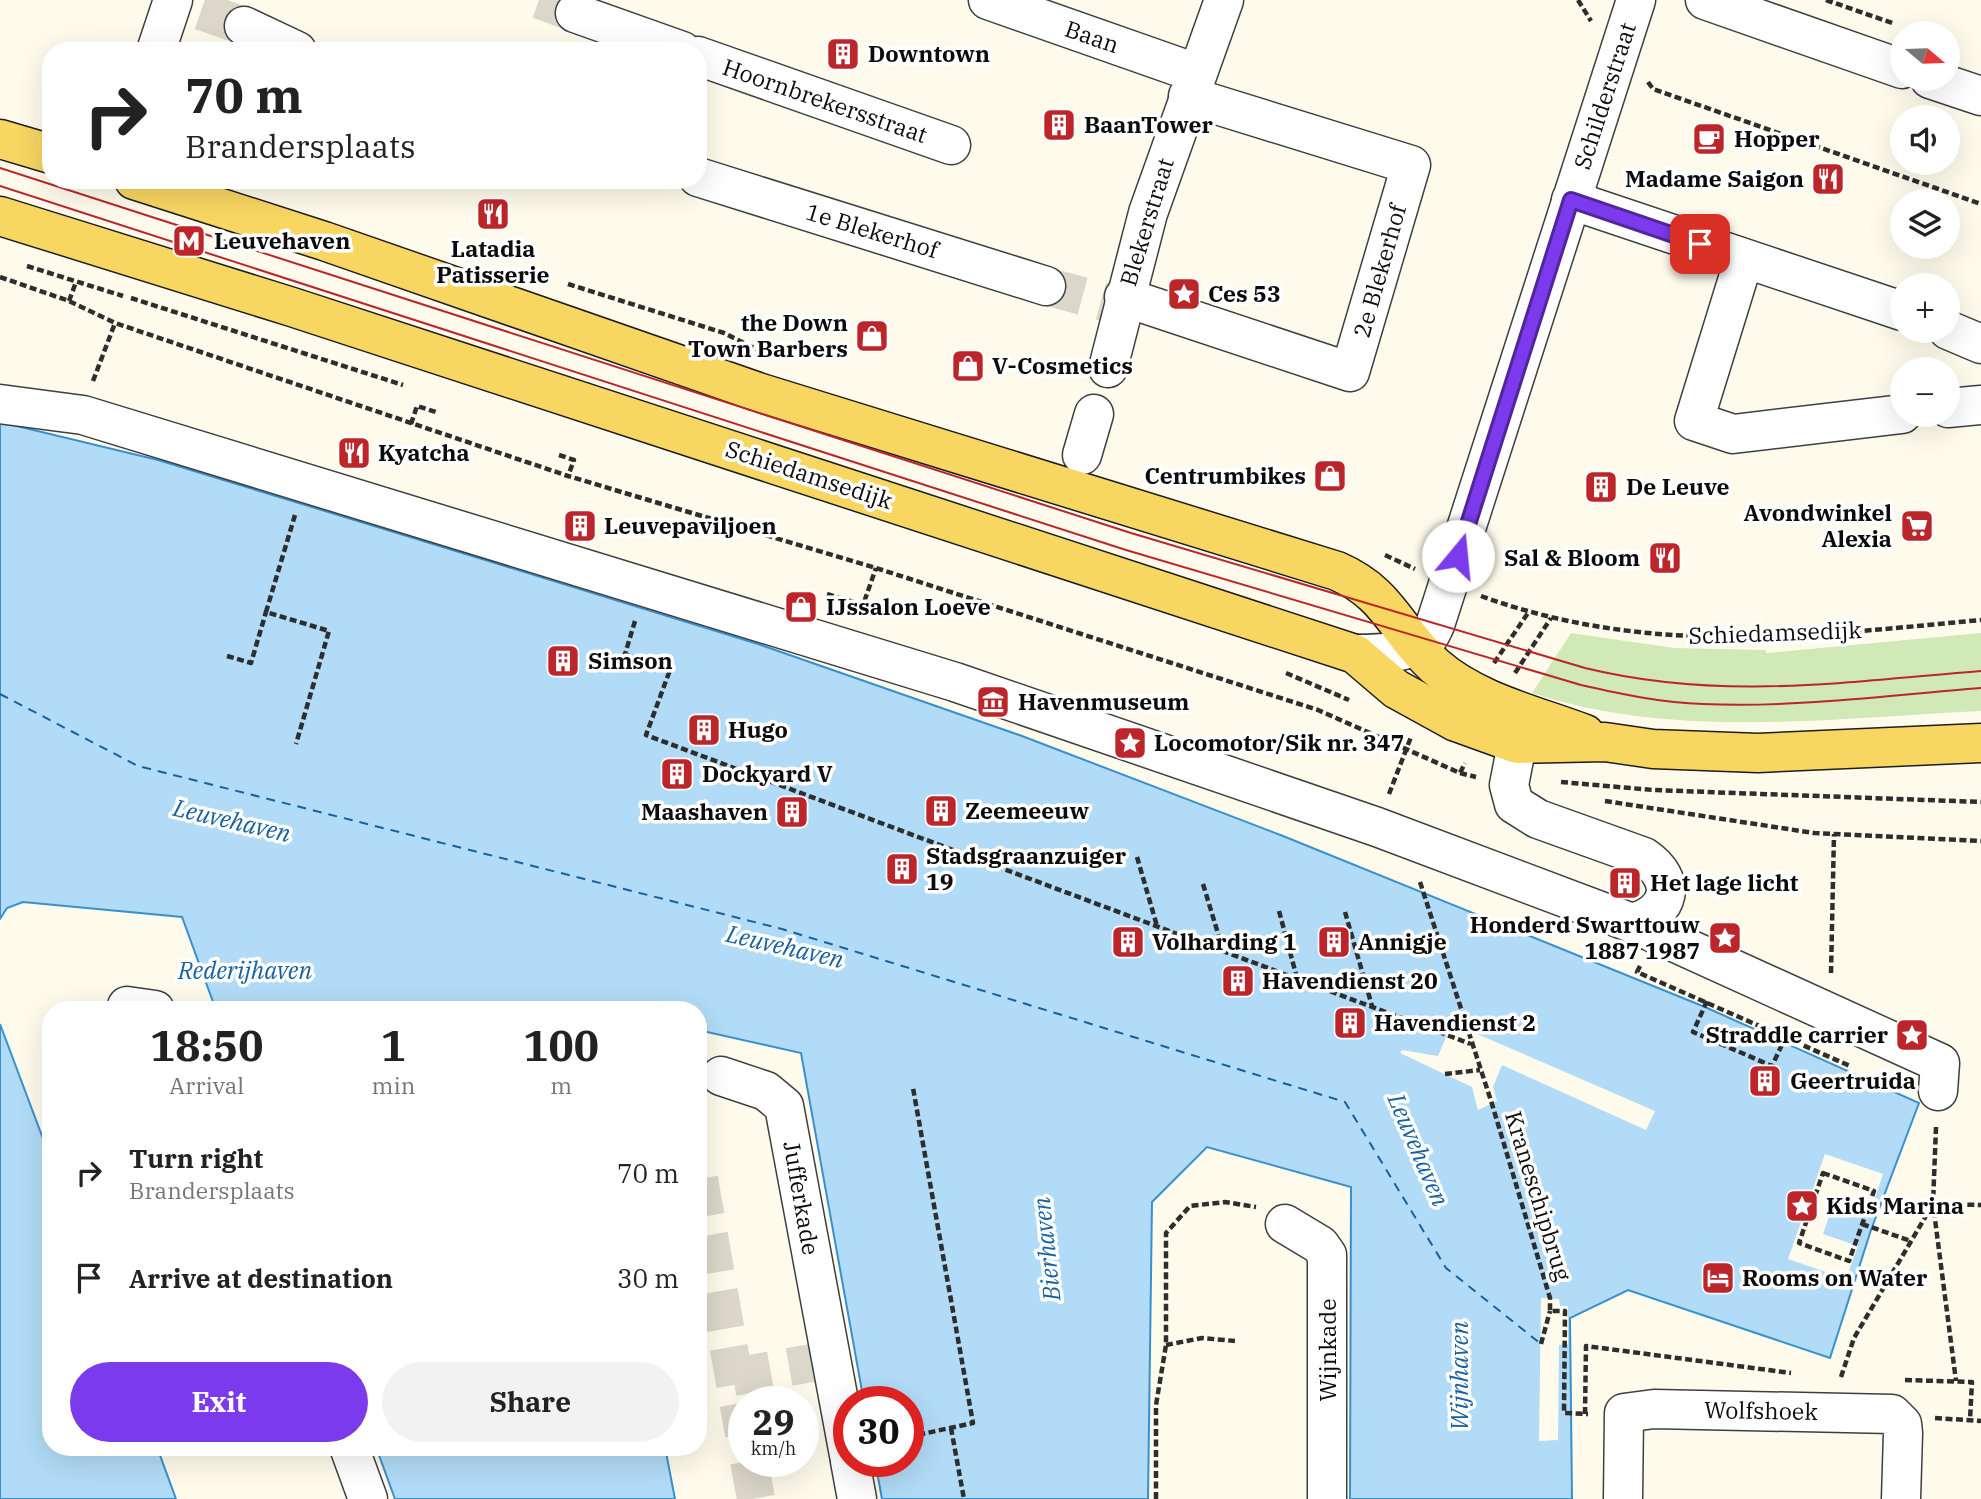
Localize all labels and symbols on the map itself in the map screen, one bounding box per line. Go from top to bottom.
street label: Baan [1061,13,1123,59]
street label: Schilderstraat [1566,18,1642,173]
north arrow [1890,21,1960,91]
building icon: Downtown [824,35,862,73]
place label: Downtown [868,38,990,68]
street label: Hoornbrekersstraat [719,51,932,149]
building icon: BaanTower [1040,106,1078,144]
place label: BaanTower [1084,109,1214,139]
cafe icon: Hopper [1690,120,1728,158]
place label: Hopper [1734,123,1820,153]
street label: Blekerstraat [1112,154,1180,290]
restaurant icon: Madame Saigon [1809,160,1847,198]
place label: Madame Saigon [1625,163,1804,193]
restaurant icon: Latadia Patisserie [474,195,512,233]
street label: 1e Blekerhof [803,196,944,265]
street label: 2e Blekerhof [1346,199,1413,341]
pin [1670,214,1730,274]
metro station icon: Leuvehaven [170,222,208,260]
place label: Leuvehaven [214,225,350,255]
place label: Latadia Patisserie [436,233,550,289]
place icon: Ces 53 [1165,275,1203,313]
place label: Ces 53 [1208,278,1281,308]
place label: the Down Town Barbers [688,307,848,363]
shop icon: the Down Town Barbers [853,317,891,355]
shop icon: V-Cosmetics [949,347,987,385]
place label: V-Cosmetics [992,350,1133,380]
street label: Schiedamsedijk [722,433,897,515]
restaurant icon: Kyatcha [335,434,373,472]
place label: Kyatcha [378,437,470,467]
shop icon: Centrumbikes [1311,457,1349,495]
place label: Centrumbikes [1145,460,1306,490]
building icon: De Leuve [1582,468,1620,506]
place label: De Leuve [1626,471,1730,501]
place label: Avondwinkel Alexia [1744,497,1892,553]
building icon: Leuvepaviljoen [561,507,599,545]
supermarket icon: Avondwinkel Alexia [1898,507,1936,545]
place label: Leuvepaviljoen [604,510,777,540]
position arrow [1421,519,1495,593]
restaurant icon: Sal & Bloom [1646,539,1684,577]
place label: Sal & Bloom [1504,542,1640,572]
shop icon: IJssalon Loeve [782,588,820,626]
place label: IJssalon Loeve [826,591,991,621]
street label: Schiedamsedijk [1688,614,1863,650]
building icon: Simson [544,642,582,680]
place label: Simson [588,645,673,675]
museum icon: Havenmuseum [974,683,1012,721]
place label: Havenmuseum [1018,686,1189,716]
building icon: Hugo [685,711,723,749]
place label: Hugo [728,714,788,744]
place icon: Locomotor/Sik nr. 347 [1111,724,1149,762]
place label: Locomotor/Sik nr. 347 [1154,727,1404,757]
building icon: Dockyard V [658,755,696,793]
place label: Dockyard V [702,758,833,788]
water label: Leuvehaven [169,791,294,849]
building icon: Zeemeeuw [922,792,960,830]
building icon: Maashaven [773,793,811,831]
place label: Zeemeeuw [965,795,1089,825]
place label: Maashaven [641,796,768,826]
place label: Stadsgraanzuiger 19 [926,840,1127,896]
building icon: Stadsgraanzuiger 19 [883,850,921,888]
building icon: Het lage licht [1606,864,1644,902]
place label: Het lage licht [1650,867,1799,897]
place label: Honderd Swarttouw 1887 1987 [1470,909,1700,965]
water label: Leuvehaven [722,917,847,975]
place icon: Honderd Swarttouw 1887 1987 [1706,919,1744,957]
building icon: Volharding 1 [1109,923,1147,961]
building icon: Annigje [1315,923,1353,961]
place label: Volharding 1 [1152,926,1297,956]
place label: Annigje [1358,926,1447,956]
water label: Rederijhaven [177,954,312,986]
building icon: Havendienst 20 [1219,962,1257,1000]
place label: Havendienst 20 [1262,965,1438,995]
building icon: Havendienst 2 [1331,1004,1369,1042]
place label: Havendienst 2 [1374,1007,1536,1037]
place icon: Straddle carrier [1893,1016,1931,1054]
place label: Straddle carrier [1705,1019,1889,1049]
building icon: Geertruida [1746,1062,1784,1100]
place label: Geertruida [1790,1065,1916,1095]
water label: Leuvehaven [1380,1087,1457,1211]
street label: Kraneschipbrug [1499,1107,1579,1285]
street label: Jufferkade [777,1139,827,1257]
place icon: Kids Marina [1783,1187,1821,1225]
place label: Kids Marina [1826,1190,1964,1220]
water label: Bierhaven [1025,1195,1067,1304]
hotel icon: Rooms on Water [1699,1259,1737,1297]
place label: Rooms on Water [1742,1262,1928,1292]
street label: Wijnkade [1312,1298,1342,1402]
water label: Wijnhaven [1443,1321,1475,1431]
speed limit sign: 30 [833,1386,924,1477]
street label: Wolfshoek [1704,1394,1819,1426]

